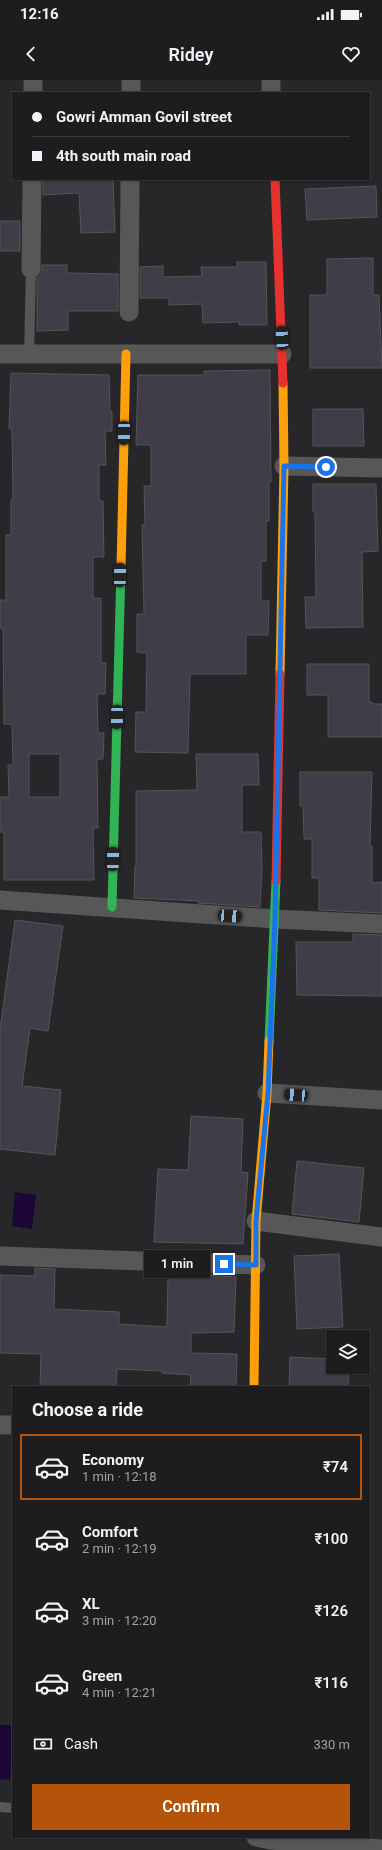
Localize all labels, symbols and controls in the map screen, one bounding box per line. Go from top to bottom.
text: 12:16 [20,5,59,23]
icon: back [20,43,42,65]
icon: heart [340,43,362,65]
text: Ridey [169,44,213,65]
text: Gowri Amman Govil street [56,108,232,126]
text: 4th south main road [56,147,191,165]
car [275,326,289,350]
car [118,421,130,445]
route start [317,458,335,476]
car [114,563,126,587]
car [111,705,123,729]
car [107,847,119,871]
car [218,909,242,923]
car [284,1088,308,1102]
callout: 1 min [144,1250,210,1278]
route end [215,1255,233,1273]
text: 1 min [161,1256,193,1271]
map controls [326,1330,370,1374]
button: layers [326,1330,370,1374]
text: Choose a ride [32,1399,143,1420]
icon: car [34,1449,70,1485]
text: Economy [82,1451,144,1469]
text: ₹74 [323,1458,348,1476]
text: 1 min · 12:18 [82,1469,157,1484]
icon: car [34,1521,70,1557]
text: Comfort [82,1523,138,1541]
text: ₹100 [314,1530,348,1548]
text: 2 min · 12:19 [82,1541,157,1556]
icon: car [34,1593,70,1629]
text: XL [82,1595,100,1613]
text: ₹126 [314,1602,348,1620]
text: 3 min · 12:20 [82,1613,157,1628]
icon: car [34,1665,70,1701]
text: Green [82,1667,122,1685]
text: ₹116 [314,1674,348,1692]
text: 4 min · 12:21 [82,1685,157,1700]
icon: cash [32,1733,54,1755]
text: Cash [64,1735,98,1753]
text: 330 m [313,1737,350,1752]
button: Confirm [32,1784,350,1830]

